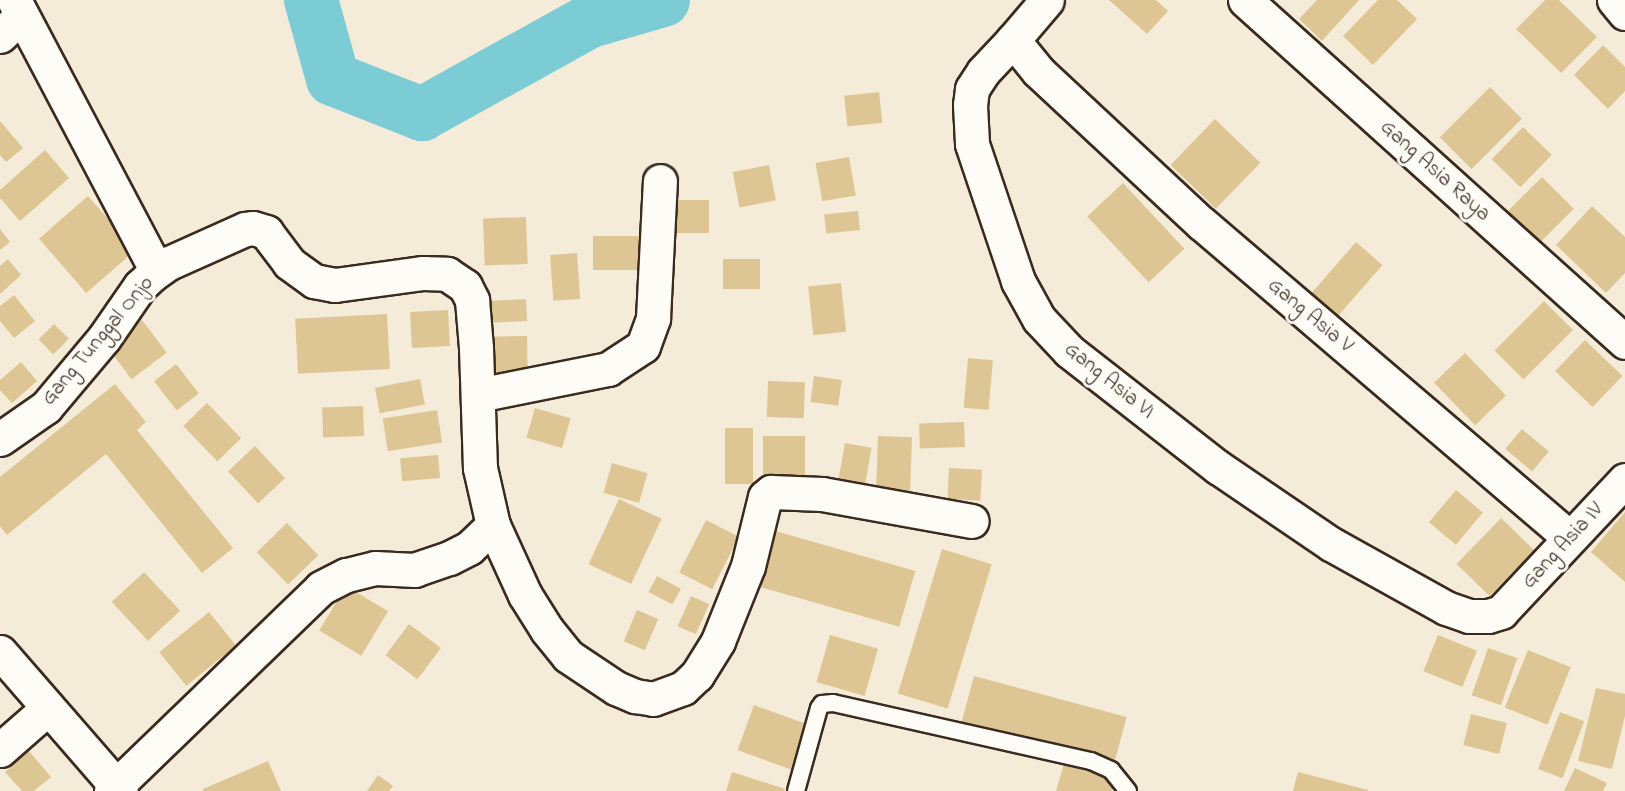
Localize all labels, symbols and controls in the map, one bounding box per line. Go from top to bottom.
street label: Gang Asia Raya [1375,115,1495,227]
street label: Gang Tunggal Onjo [37,271,159,411]
street label: Gang Asia V [1262,273,1358,359]
street label: Gang Asia VI [1059,337,1159,425]
street label: Gang Asia IV [1517,498,1609,594]

